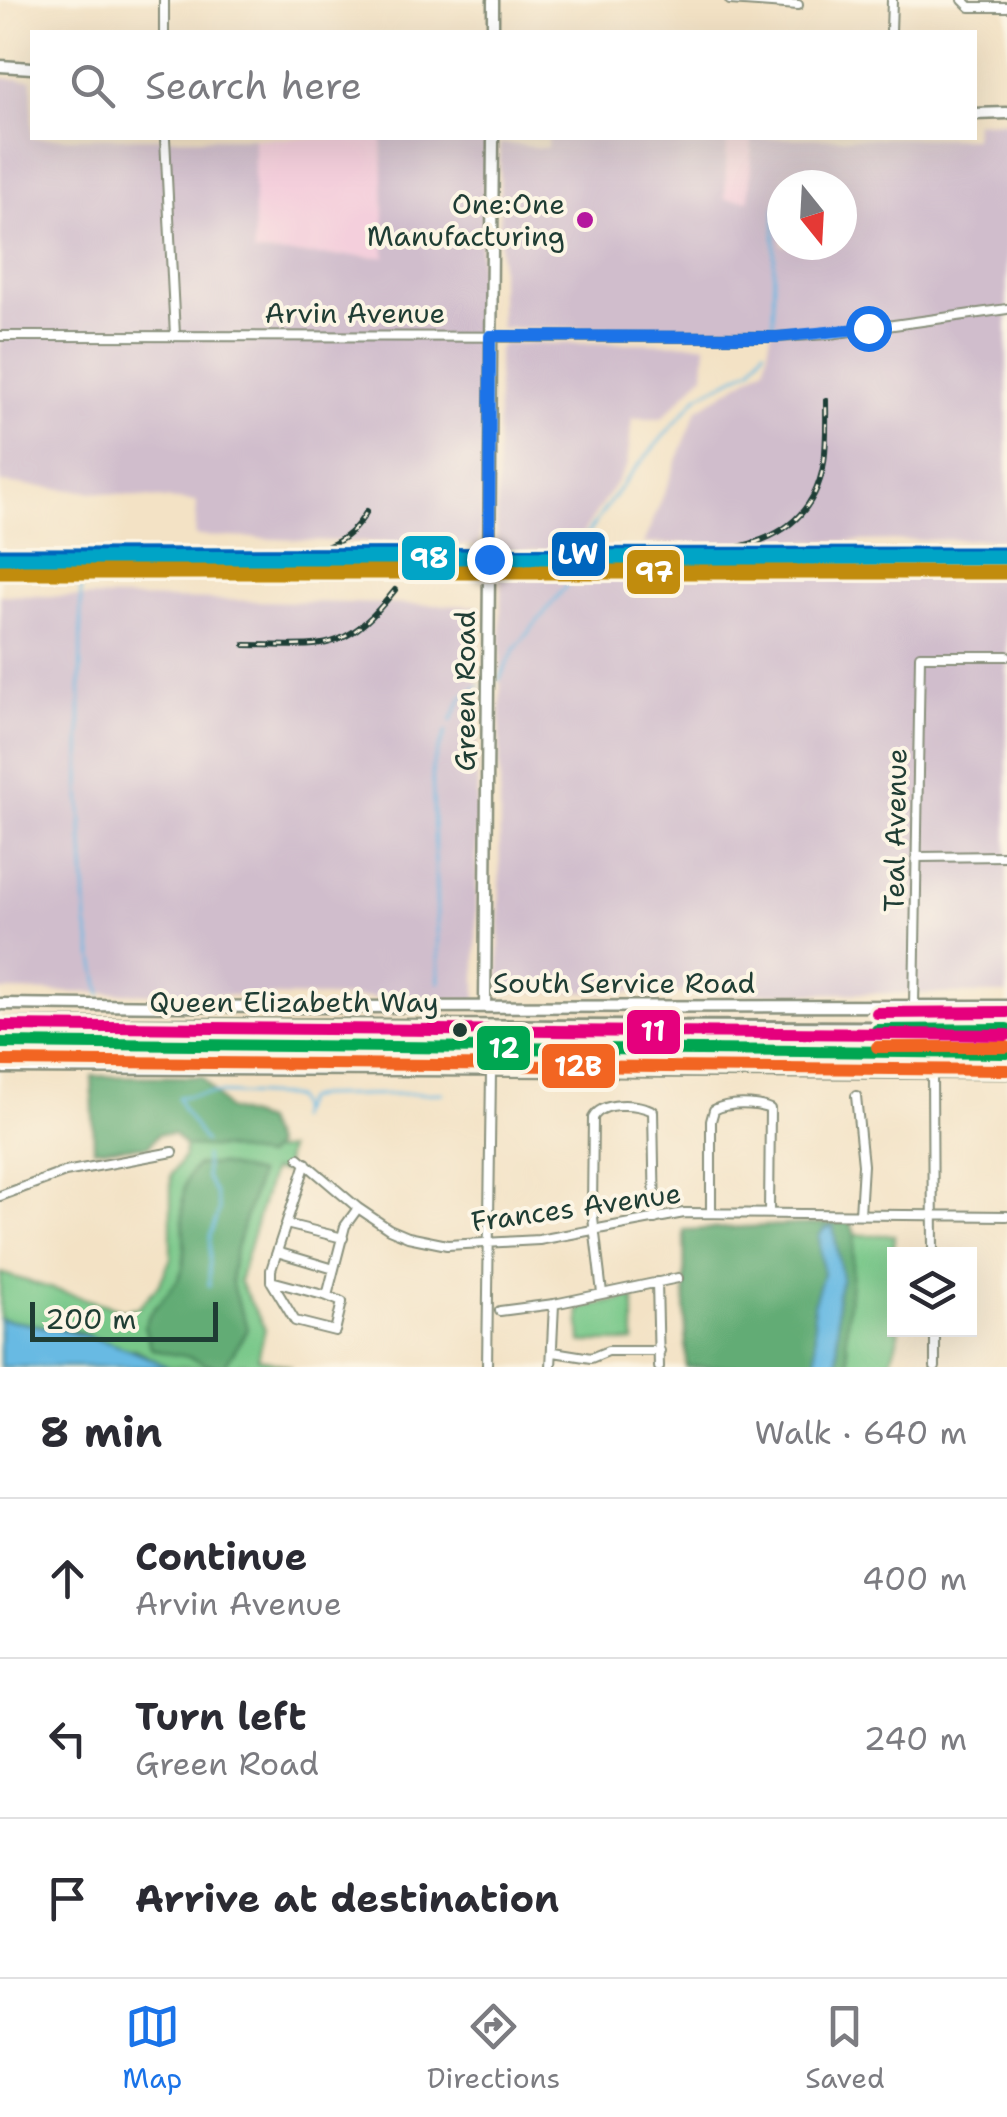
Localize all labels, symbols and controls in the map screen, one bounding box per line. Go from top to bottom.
search box [30,30,977,140]
icon: search [65,58,120,113]
text: Search here [145,60,362,111]
north arrow [767,170,857,260]
place label: One:One Manufacturing [367,185,565,255]
marker: One:One Manufacturing [574,209,596,231]
street label: Arvin Avenue [265,294,445,332]
route start [846,306,892,352]
line badge: LW [550,530,607,578]
line badge: 98 [400,534,457,582]
text: LW [557,535,599,573]
route end [467,537,513,583]
text: 98 [409,539,449,577]
line badge: 97 [625,548,682,596]
text: 97 [635,553,673,591]
street label: Green Road [446,610,484,772]
street label: Teal Avenue [875,748,915,912]
street label: South Service Road [493,964,755,1002]
street label: Queen Elizabeth Way [149,983,439,1021]
line badge: 11 [625,1008,682,1056]
text: 11 [641,1012,665,1050]
unlabelled marker [450,1020,470,1040]
line badge: 12 [475,1024,532,1072]
text: 12 [488,1029,520,1067]
line badge: 12B [540,1042,617,1090]
text: 12B [554,1047,602,1085]
street label: Frances Avenue [469,1173,683,1241]
map controls [887,1247,977,1337]
button: layers [887,1247,977,1337]
scale bar [30,1297,218,1342]
text: 200 m [45,1300,136,1338]
text: 8 min [40,1404,162,1460]
text: Walk · 640 m [755,1411,967,1454]
text: Continue [135,1531,307,1582]
icon: ahead [40,1551,95,1606]
text: 400 m [862,1557,967,1600]
text: Arvin Avenue [135,1582,342,1625]
text: Turn left [135,1691,307,1742]
icon: left [40,1711,95,1766]
text: 240 m [864,1717,967,1760]
text: Green Road [135,1742,319,1785]
icon: arrive [40,1871,95,1926]
text: Arrive at destination [135,1873,559,1924]
tab: Map [122,1999,182,2097]
tab: Directions [427,1999,560,2097]
tab: Saved [805,1999,885,2097]

